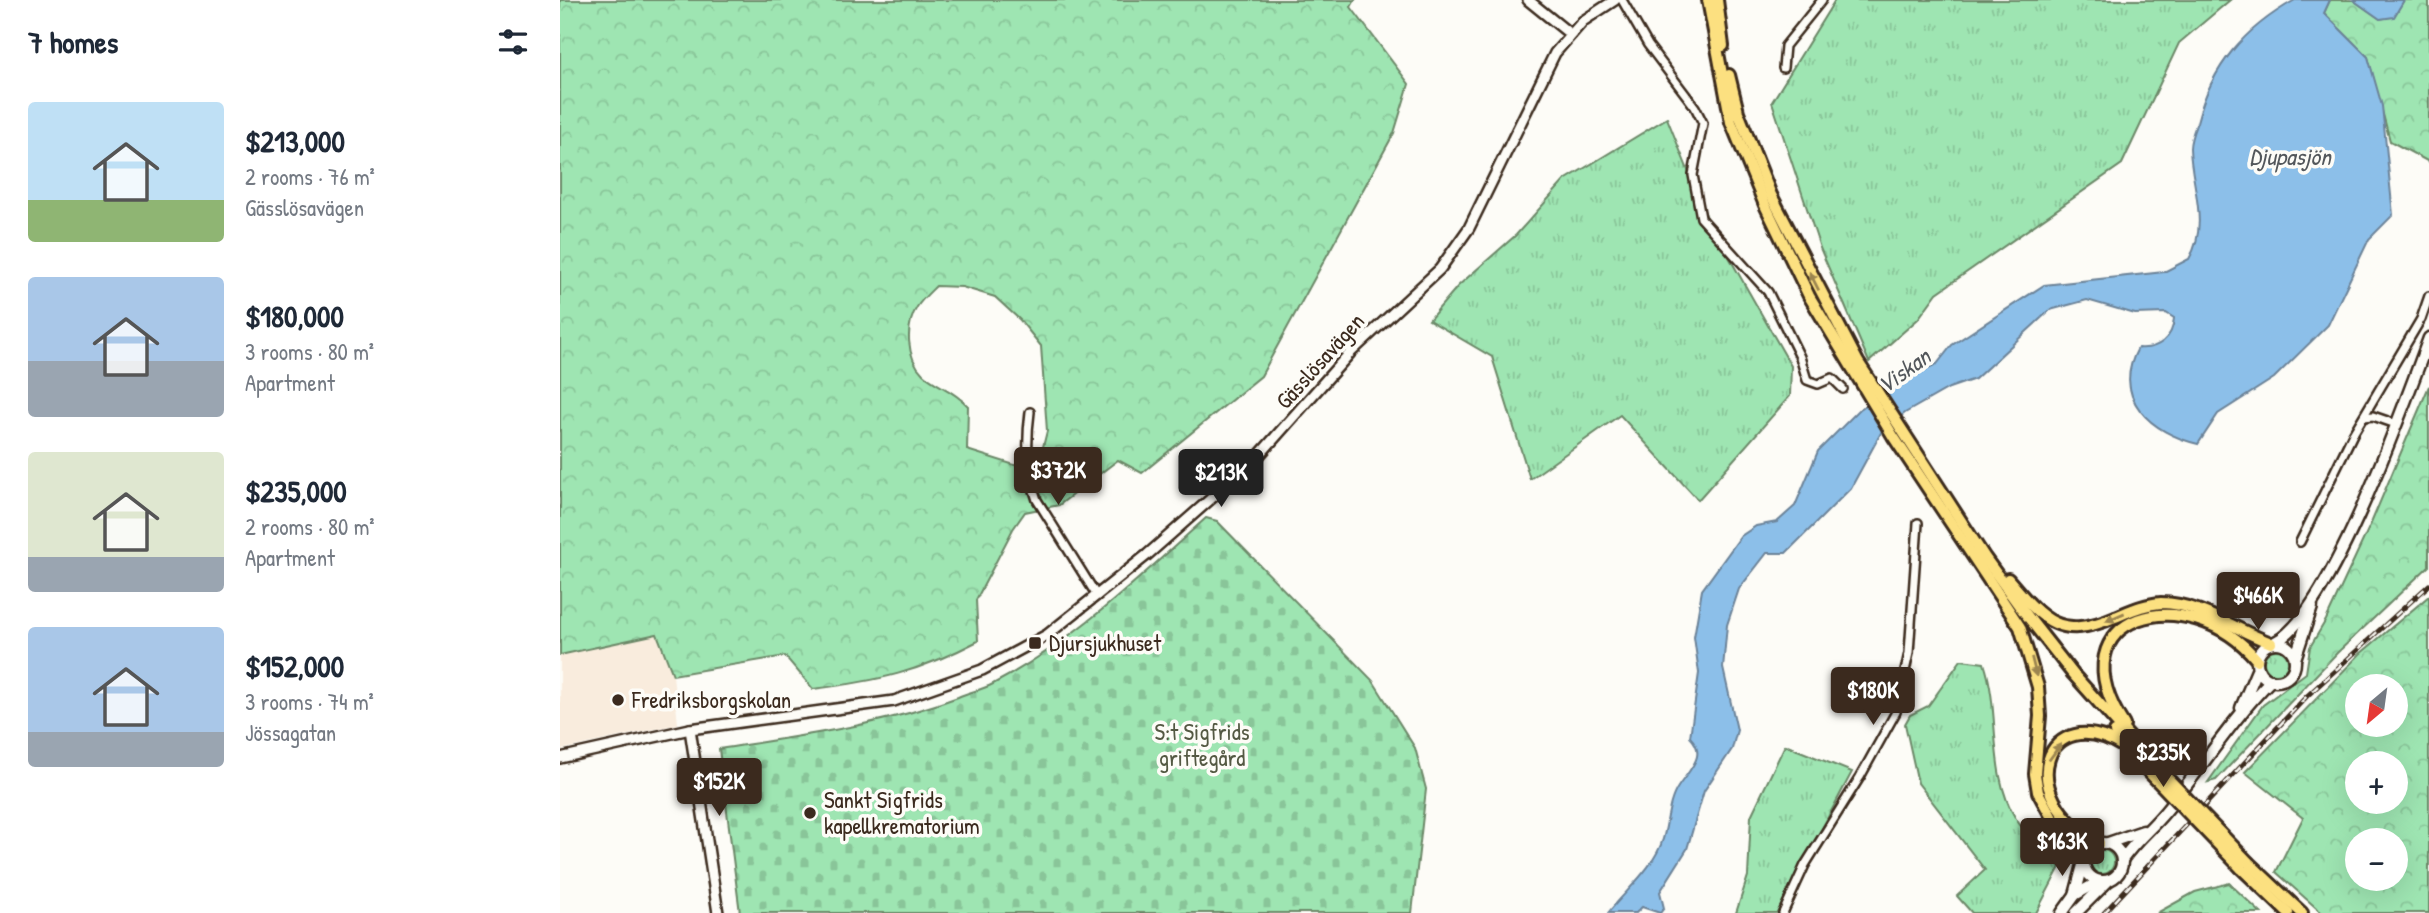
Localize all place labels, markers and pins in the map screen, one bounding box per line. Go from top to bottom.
pin: $372K [1009,448,1107,507]
pin: $213K [1172,449,1270,509]
pin: $466K [2209,572,2307,632]
place label: Djursjukhuset [1049,627,1162,658]
marker: Djursjukhuset [1027,635,1043,651]
pin: $180K [1824,668,1922,727]
place label: Fredriksborgskolan [631,684,791,715]
marker: Fredriksborgskolan [610,692,626,708]
pin: $235K [2114,730,2212,789]
pin: $152K [670,758,768,818]
place label: Sankt Sigfrids kapellkrematorium [824,784,980,841]
marker: Sankt Sigfrids kapellkrematorium [802,805,818,821]
pin: $163K [2013,818,2111,878]

